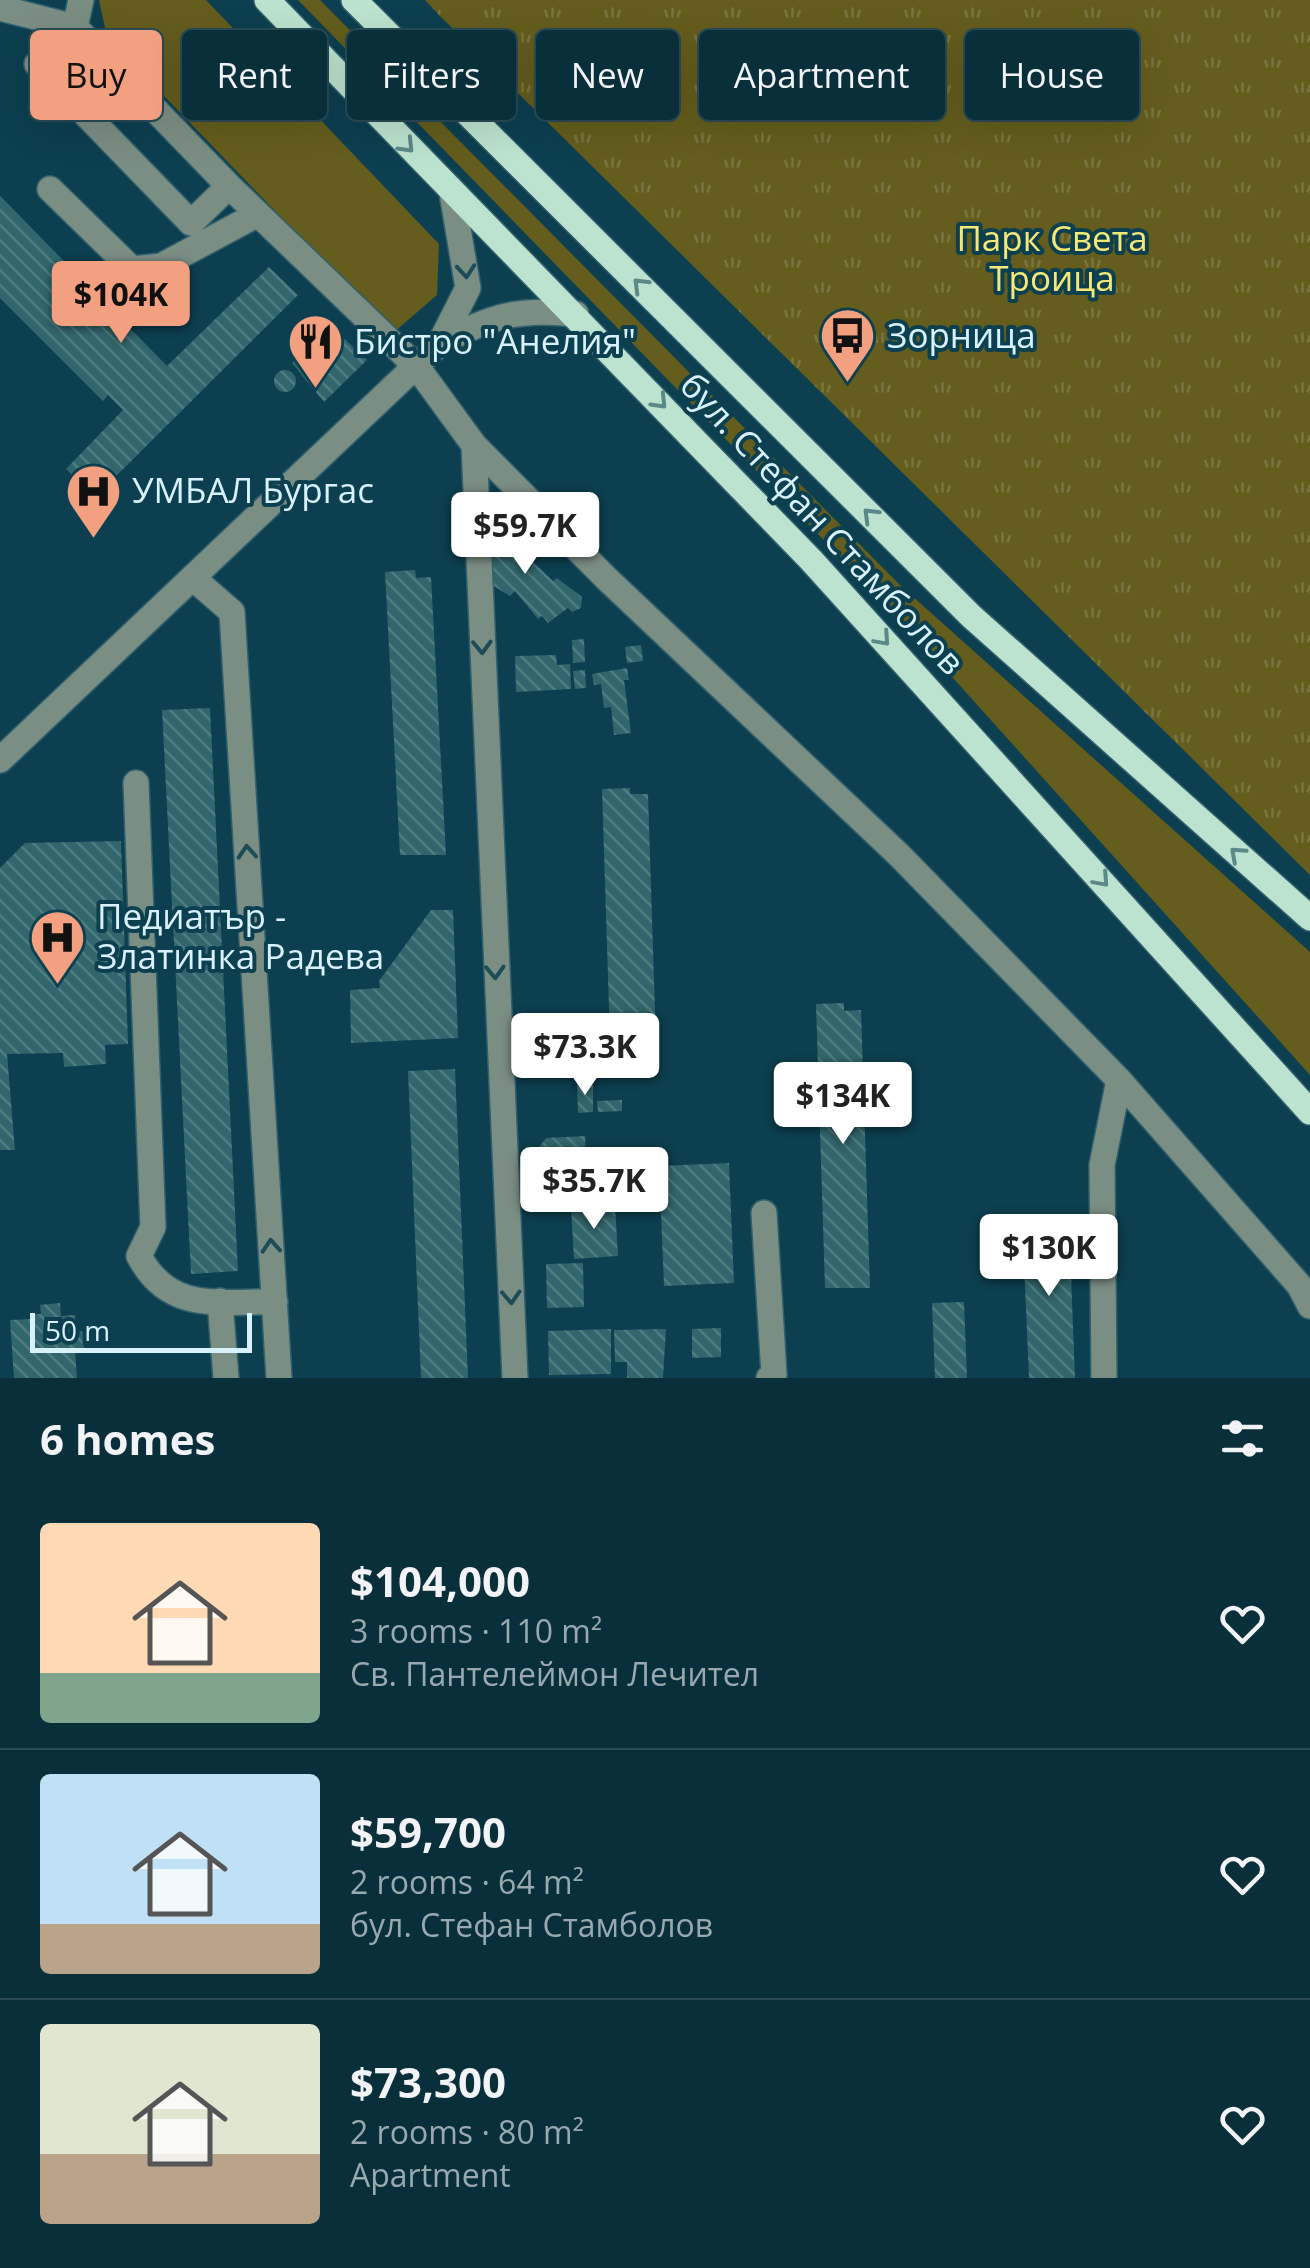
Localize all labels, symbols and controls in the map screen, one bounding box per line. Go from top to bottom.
chip: Buy [30,30,162,120]
chip: Rent [182,30,327,120]
chip: Filters [347,30,516,120]
chip: New [536,30,679,120]
chip: Apartment [699,30,945,120]
chip: House [965,30,1139,120]
one-way arrow [395,135,413,153]
park label: Парк Света Троица [956,214,1148,301]
pin: $104K [51,261,191,346]
one-way arrow [455,263,477,279]
text: $104K [74,272,168,315]
one-way arrow [633,279,651,297]
bus stop icon: Зорница [818,306,878,385]
place label: Зорница [887,311,1036,358]
restaurant icon: Бистро "Анелия" [285,312,345,391]
place label: Бистро "Анелия" [354,317,636,364]
street label: бул. Стефан Стамболов [670,362,976,684]
one-way arrow [648,391,666,409]
hospital icon: УМБАЛ Бургас [63,461,123,540]
place label: УМБАЛ Бургас [132,466,374,513]
pin: $59.7K [444,492,606,577]
text: $59.7K [473,503,577,546]
one-way arrow [863,509,881,527]
one-way arrow [871,627,889,646]
one-way arrow [471,640,492,656]
one-way arrow [237,843,258,859]
one-way arrow [1230,847,1249,865]
one-way arrow [1090,868,1108,887]
place label: Педиатър - Златинка Радева [97,892,384,979]
hospital icon: Педиатър - Златинка Радева [28,907,88,986]
one-way arrow [484,965,505,981]
pin: $73.3K [504,1013,666,1098]
text: $73.3K [533,1024,637,1067]
pin: $134K [773,1062,913,1147]
text: $134K [796,1073,890,1116]
pin: $35.7K [513,1147,675,1232]
text: $35.7K [542,1158,646,1201]
pin: $130K [979,1214,1119,1299]
text: $130K [1002,1225,1096,1268]
one-way arrow [261,1237,282,1253]
one-way arrow [500,1289,521,1305]
scale bar [30,1308,252,1352]
text: 50 m [45,1311,110,1349]
text: 6 homes [40,1410,215,1467]
icon: filters [1215,1411,1270,1466]
text: $104,000 [350,1552,530,1609]
icon: home [120,1563,240,1683]
icon: heart [1215,1596,1270,1651]
text: 3 rooms · 110 m² [350,1609,602,1652]
text: Св. Пантелеймон Лечител [350,1652,759,1695]
text: $59,700 [350,1803,506,1860]
icon: home [120,1814,240,1934]
icon: heart [1215,1847,1270,1902]
text: 2 rooms · 64 m² [350,1860,584,1903]
text: бул. Стефан Стамболов [350,1903,713,1946]
text: $73,300 [350,2053,506,2110]
icon: home [120,2064,240,2184]
icon: heart [1215,2097,1270,2152]
text: 2 rooms · 80 m² [350,2110,584,2153]
text: Apartment [350,2153,511,2196]

